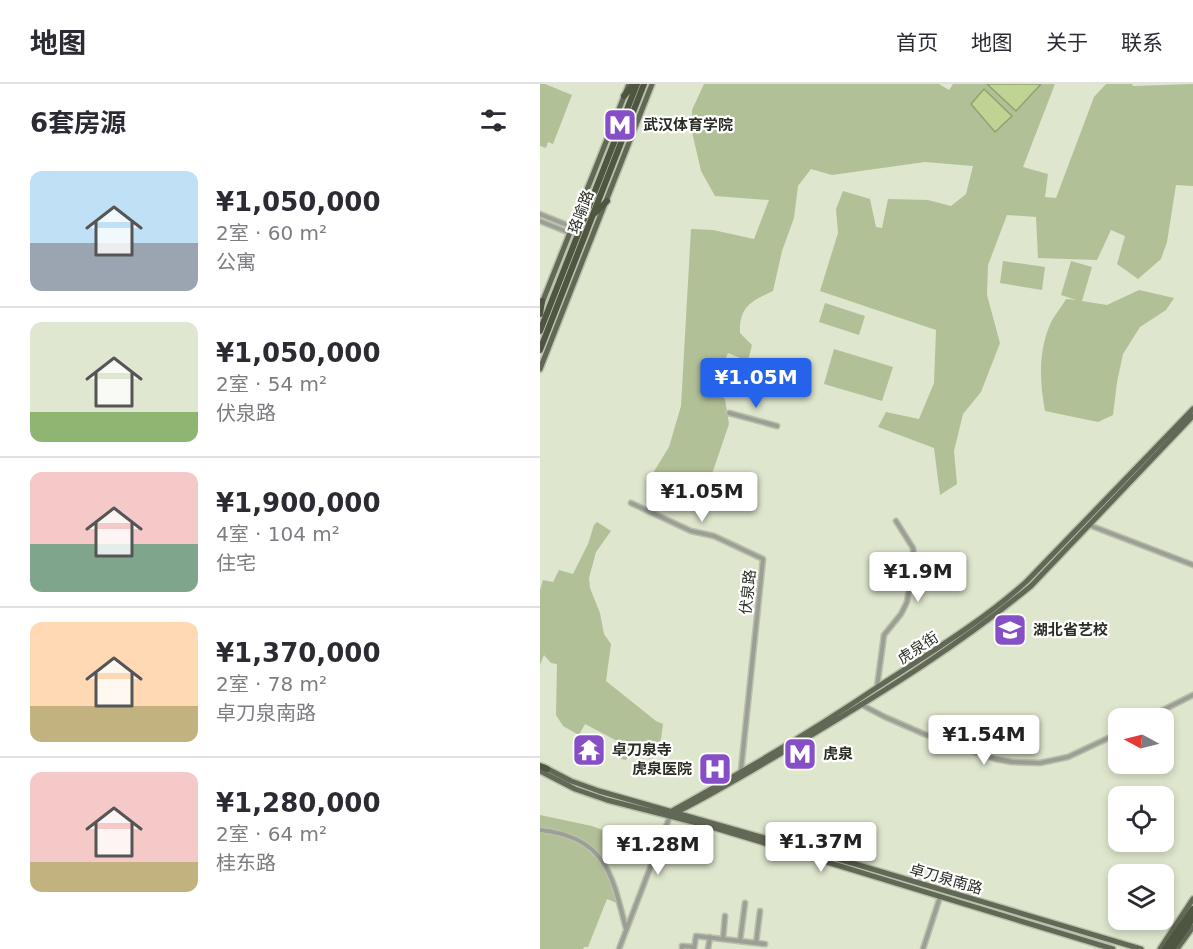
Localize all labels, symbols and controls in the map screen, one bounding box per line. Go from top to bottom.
text: 地图 [30,27,86,60]
text: 首页 [896,31,938,55]
text: 地图 [971,31,1013,55]
text: 关于 [1046,31,1088,55]
text: 联系 [1121,31,1163,55]
icon: filters [477,104,510,137]
metro station icon: 武汉体育学院 [602,107,638,143]
text: 6套房源 [30,108,126,138]
place label: 武汉体育学院 [643,116,733,134]
text: ¥1,050,000 [216,187,380,217]
street label: 珞喻路 [565,188,597,236]
icon: home [78,195,150,267]
text: 2室 · 60 m² [216,221,327,245]
text: 公寓 [216,250,256,274]
text: ¥1,050,000 [216,338,380,368]
icon: home [78,346,150,418]
pin: ¥1.05M [707,358,805,409]
text: ¥1.05M [714,365,798,389]
text: 2室 · 54 m² [216,372,327,396]
text: 伏泉路 [216,401,276,425]
pin: ¥1.05M [653,472,751,523]
text: ¥1.05M [660,479,744,503]
text: ¥1,900,000 [216,488,380,518]
icon: home [78,496,150,568]
text: 4室 · 104 m² [216,522,340,546]
text: 住宅 [216,551,256,575]
pin: ¥1.9M [876,552,960,603]
text: ¥1.9M [883,559,953,583]
street label: 伏泉路 [737,569,759,615]
school or university icon: 湖北省艺校 [992,612,1028,648]
place label: 湖北省艺校 [1033,621,1108,639]
street label: 虎泉街 [894,628,942,668]
text: ¥1,370,000 [216,638,380,668]
icon: home [78,646,150,718]
text: 2室 · 78 m² [216,672,327,696]
text: 卓刀泉南路 [216,701,316,725]
north arrow [1108,708,1174,774]
map controls [1108,708,1174,930]
pin: ¥1.54M [935,715,1033,766]
text: ¥1.54M [942,722,1026,746]
temple icon: 卓刀泉寺 [571,732,607,768]
metro station icon: 虎泉 [782,736,818,772]
place label: 卓刀泉寺 [612,741,672,759]
place label: 虎泉 [823,745,853,763]
hospital icon: 虎泉医院 [697,751,733,787]
place label: 虎泉医院 [632,760,692,778]
button: locate [1108,786,1174,852]
text: ¥1,280,000 [216,788,380,818]
icon: home [78,796,150,868]
text: 2室 · 64 m² [216,822,327,846]
pin: ¥1.37M [772,822,870,873]
pin: ¥1.28M [609,825,707,876]
text: ¥1.37M [779,829,863,853]
text: ¥1.28M [616,832,700,856]
text: 桂东路 [216,851,276,875]
street label: 卓刀泉南路 [907,860,985,898]
button: layers [1108,864,1174,930]

